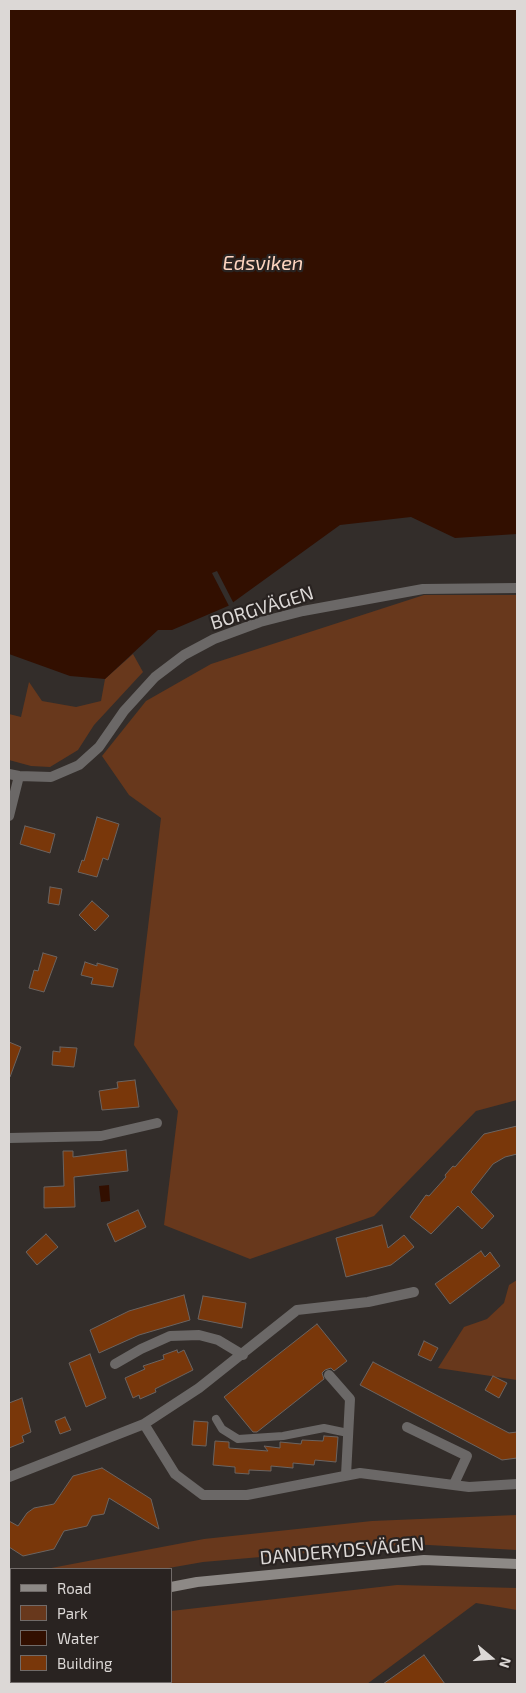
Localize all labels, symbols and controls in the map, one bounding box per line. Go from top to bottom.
water label: Edsviken [223,251,303,275]
street label: BORGVÄGEN [208,581,316,635]
street label: DANDERYDSVÄGEN [259,1532,425,1570]
legend [10,1568,172,1683]
text: Road [57,1579,92,1597]
text: Park [57,1604,88,1622]
text: Water [57,1629,99,1647]
north arrow [466,1633,516,1683]
text: Building [57,1654,112,1672]
text: N [496,1655,515,1670]

